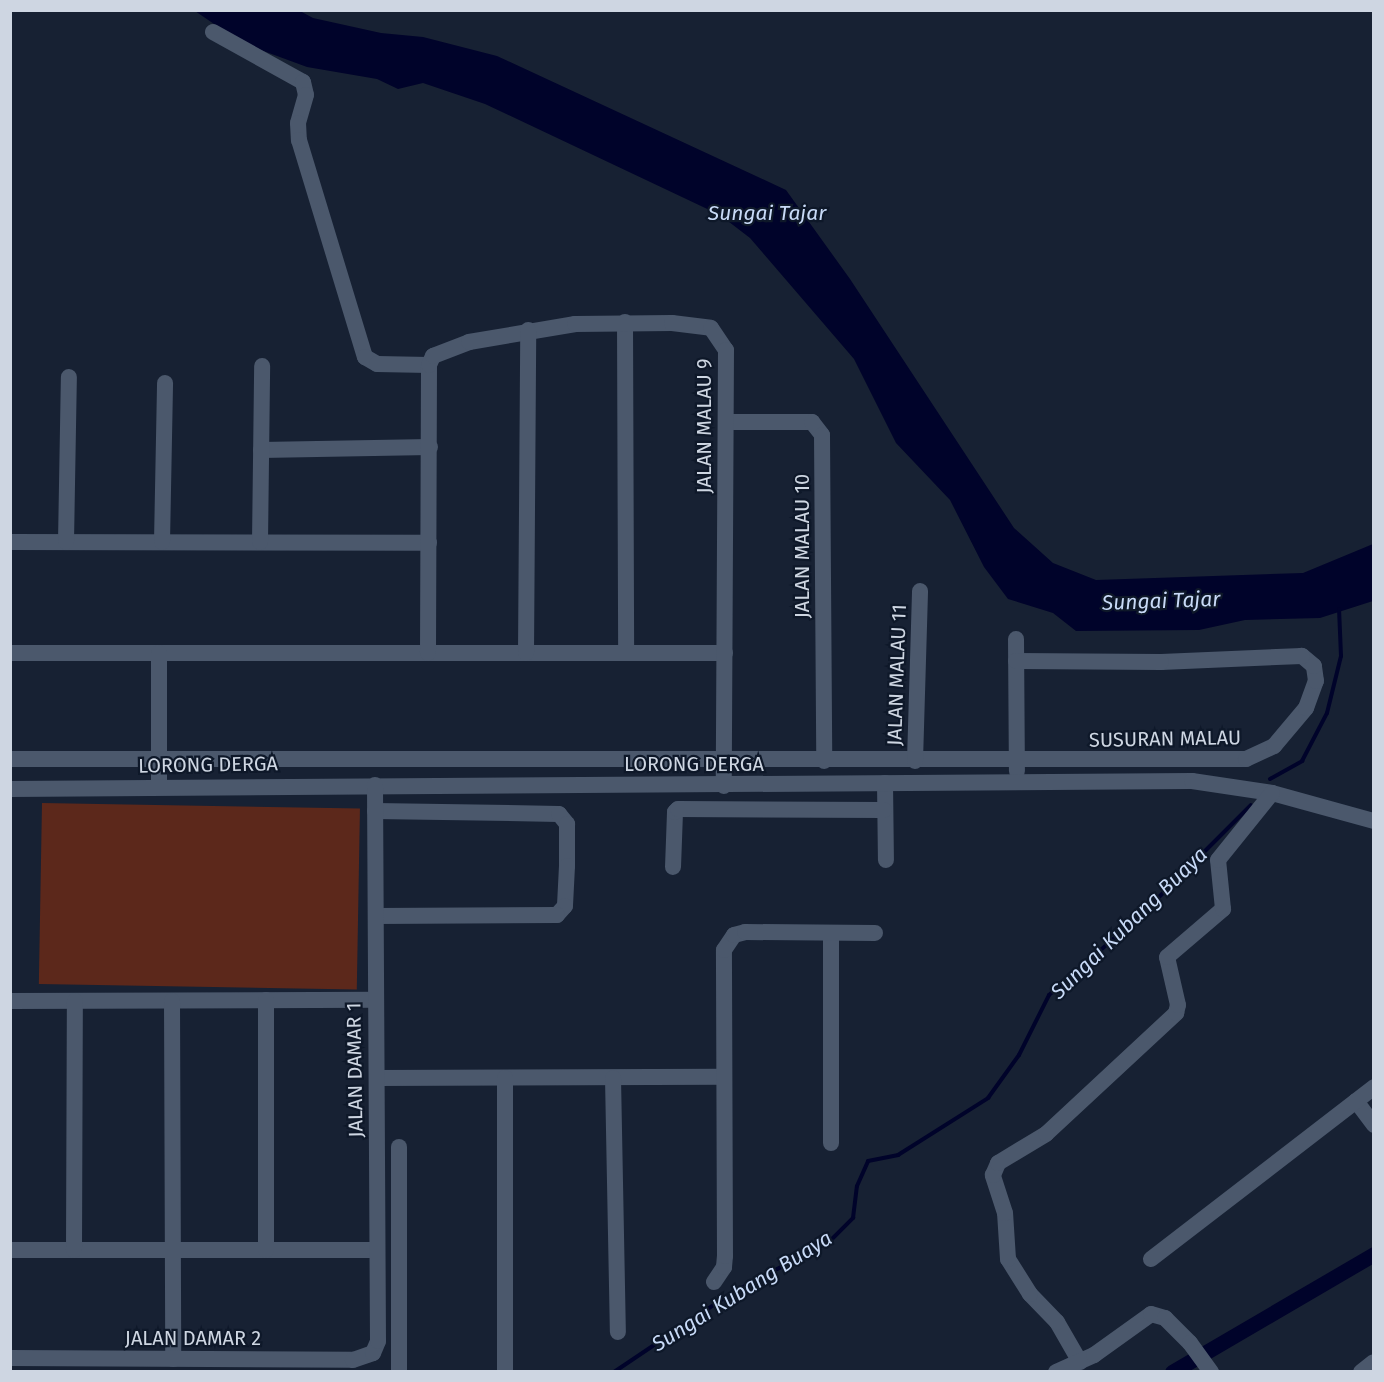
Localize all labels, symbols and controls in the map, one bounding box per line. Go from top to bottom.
water label: Sungai Tajar [708,200,826,226]
street label: JALAN MALAU 9 [692,358,716,494]
street label: JALAN MALAU 10 [790,474,814,618]
water label: Sungai Tajar [1101,586,1221,616]
street label: JALAN MALAU 11 [883,604,911,746]
street label: SUSURAN MALAU [1089,726,1241,752]
street label: LORONG DERGA [138,752,278,778]
street label: LORONG DERGA [624,752,764,776]
water label: Sungai Kubang Buaya [1046,842,1212,1004]
street label: JALAN DAMAR 1 [342,1002,368,1138]
water label: Sungai Kubang Buaya [647,1225,837,1357]
street label: JALAN DAMAR 2 [125,1326,261,1350]

